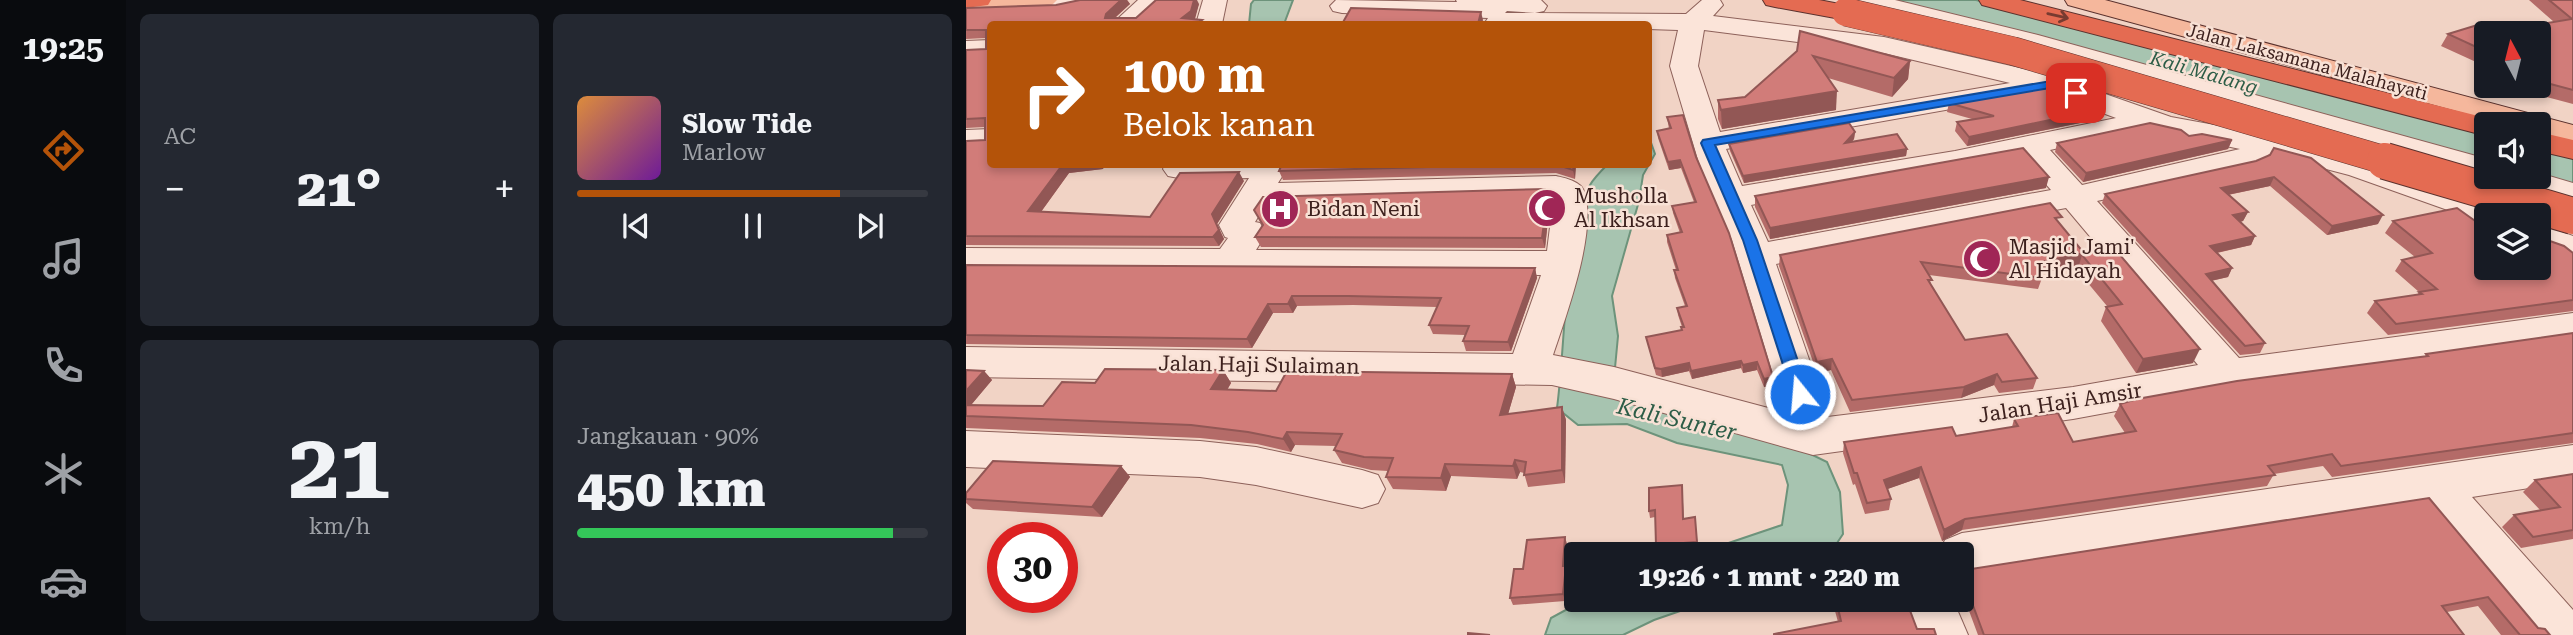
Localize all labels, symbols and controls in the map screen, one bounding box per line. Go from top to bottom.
one-way arrow [2046,10,2069,23]
street label: Jalan Laksamana Malahayati [2184,19,2430,104]
north arrow [2474,21,2552,98]
map controls [2474,21,2551,280]
text: 19:25 [22,29,104,67]
water label: Kali Malang [2146,46,2260,99]
text: 100 m [1123,47,1265,104]
icon: right [1008,49,1099,140]
pin [2046,63,2106,123]
icon: arrive [2057,74,2095,112]
text: Belok kanan [1123,106,1315,144]
text: Slow Tide [682,109,812,139]
button: sound [2474,112,2551,189]
text: AC [164,123,196,150]
icon: directions [39,126,88,175]
text: Marlow [682,139,765,166]
text: 21° [297,158,382,219]
text: − [164,167,185,211]
text: + [494,167,515,211]
place label: Musholla Al Ikhsan [1574,184,1670,232]
mosque icon: Musholla Al Ikhsan [1526,187,1568,229]
hospital icon: Bidan Neni [1259,188,1301,230]
place label: Bidan Neni [1307,197,1420,221]
button: layers [2474,203,2551,280]
icon: previous [617,207,655,245]
icon: pause [734,207,772,245]
icon: next [851,207,889,245]
icon: music [39,234,88,283]
place label: Masjid Jami' Al Hidayah [2009,235,2135,283]
mosque icon: Masjid Jami' Al Hidayah [1961,238,2003,280]
icon: phone [39,341,88,390]
street label: Jalan Haji Sulaiman [1158,351,1360,379]
position arrow [1763,357,1837,431]
street label: Jalan Haji Amsir [1976,378,2144,428]
water label: Kali Sunter [1613,392,1740,446]
text: 21 [289,414,390,520]
text: Jangkauan · 90% [577,423,759,450]
icon: climate [39,449,88,498]
text: 450 km [577,458,765,519]
text: km/h [309,513,370,540]
speed limit sign: 30 [987,522,1078,613]
icon: car [39,557,88,606]
text: 19:26 · 1 mnt · 220 m [1638,562,1900,592]

